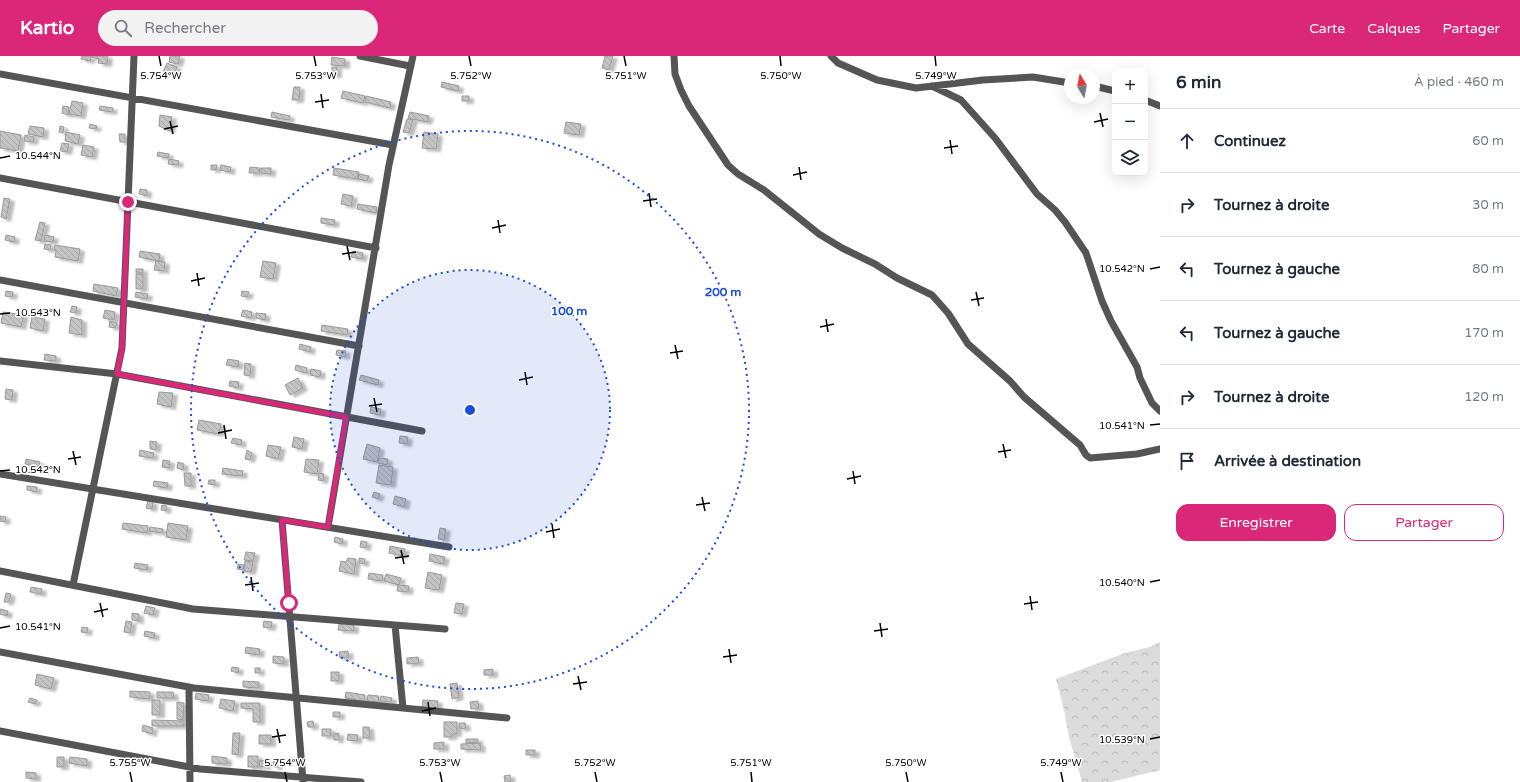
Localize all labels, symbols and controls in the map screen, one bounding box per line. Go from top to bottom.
search box [98,10,378,46]
text: Kartio [20,17,74,39]
icon: search [112,17,134,39]
text: Rechercher [144,19,226,37]
text: Carte [1309,20,1345,37]
text: Calques [1367,20,1420,37]
text: Partager [1442,20,1500,37]
north arrow [1064,68,1100,104]
map controls [1112,68,1148,176]
button: + [1112,68,1148,104]
text: 5.754°W [140,70,182,82]
text: 5.753°W [295,70,337,82]
text: 5.752°W [450,70,492,82]
text: 5.751°W [605,70,647,82]
text: 5.750°W [760,70,802,82]
text: 5.749°W [915,70,957,82]
text: 6 min [1176,72,1221,93]
text: À pied · 460 m [1414,74,1504,90]
button: − [1112,104,1148,140]
icon: ahead [1176,130,1198,152]
text: Continuez [1214,132,1286,150]
text: 60 m [1472,133,1504,149]
button: layers [1112,140,1148,176]
text: 10.544°N [15,150,61,162]
route end [119,193,137,211]
icon: right [1176,194,1198,216]
text: Tournez à droite [1214,196,1329,214]
text: 30 m [1472,197,1504,213]
icon: left [1176,258,1198,280]
text: Tournez à gauche [1214,260,1340,278]
text: 80 m [1472,261,1504,277]
text: 10.542°N [1099,263,1145,275]
text: 200 m [705,285,741,299]
text: 100 m [551,304,587,318]
text: 10.543°N [15,307,61,319]
icon: left [1176,322,1198,344]
text: Tournez à gauche [1214,324,1340,342]
text: 170 m [1464,325,1504,341]
icon: right [1176,386,1198,408]
text: Tournez à droite [1214,388,1329,406]
text: 120 m [1464,389,1504,405]
centre of rings [463,403,477,417]
text: 10.541°N [1099,420,1145,432]
icon: arrive [1176,450,1198,472]
text: Arrivée à destination [1214,452,1361,470]
text: 10.542°N [15,464,61,476]
button: Enregistrer [1176,504,1336,541]
button: Partager [1344,504,1504,541]
text: 10.540°N [1099,577,1145,589]
route start [280,594,298,612]
text: 10.541°N [15,621,61,633]
text: 10.539°N [1099,734,1145,746]
text: 5.755°W [109,757,151,769]
text: 5.754°W [264,757,306,769]
text: 5.753°W [419,757,461,769]
text: 5.752°W [574,757,616,769]
text: 5.751°W [730,757,772,769]
text: 5.750°W [885,757,927,769]
text: 5.749°W [1040,757,1082,769]

